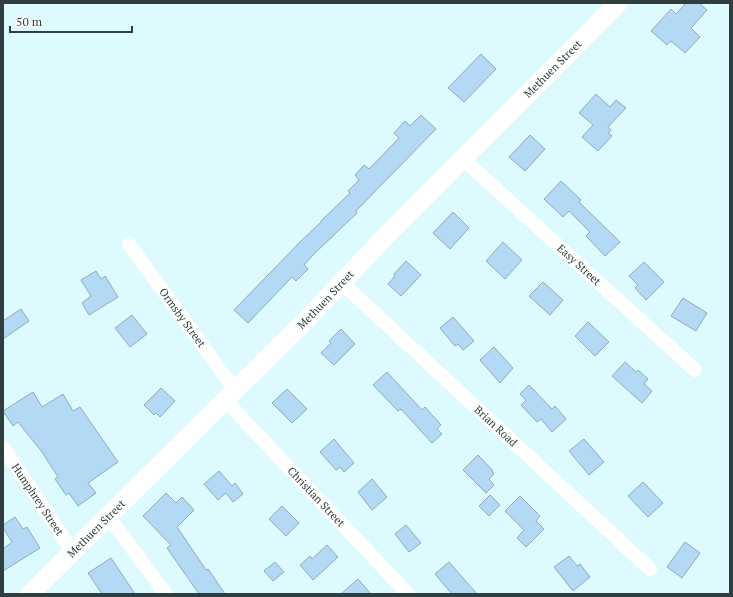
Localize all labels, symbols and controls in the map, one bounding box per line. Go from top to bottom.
scale bar [10,8,132,34]
text: 50 m [16,14,43,29]
street label: Methuen Street [521,37,584,101]
street label: Easy Street [554,241,604,288]
street label: Methuen Street [294,267,357,332]
street label: Ormsby Street [156,285,209,350]
street label: Brian Road [471,402,520,449]
street label: Humphrey Street [9,461,67,538]
street label: Christian Street [285,464,348,530]
street label: Methuen Street [64,497,128,560]

